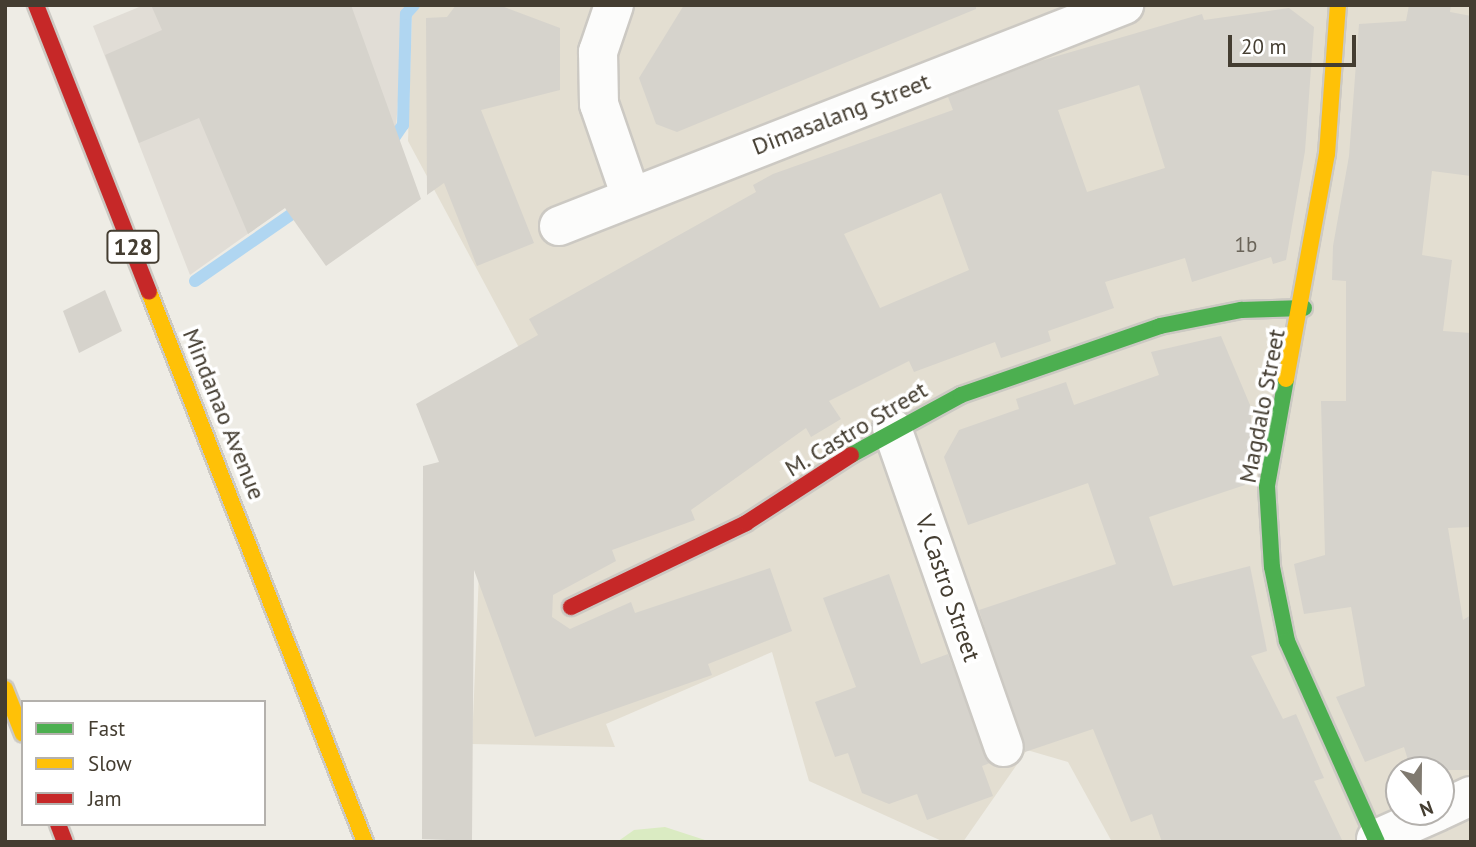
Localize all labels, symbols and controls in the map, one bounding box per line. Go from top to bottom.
scale bar [1231,21,1359,65]
text: 20 m [1241,33,1287,60]
street label: Dimasalang Street [748,67,934,161]
road number: 128 [105,228,161,266]
house number: 1b [1235,232,1257,258]
street label: Mindanao Avenue [176,324,272,504]
street label: Magdalo Street [1233,327,1291,485]
street label: M. Castro Street [779,375,933,483]
street label: V. Castro Street [909,510,987,666]
legend [21,700,266,826]
text: Fast [88,715,125,742]
text: Slow [88,750,132,777]
north arrow [1385,756,1455,826]
text: Jam [88,785,122,812]
text: N [1417,795,1436,822]

